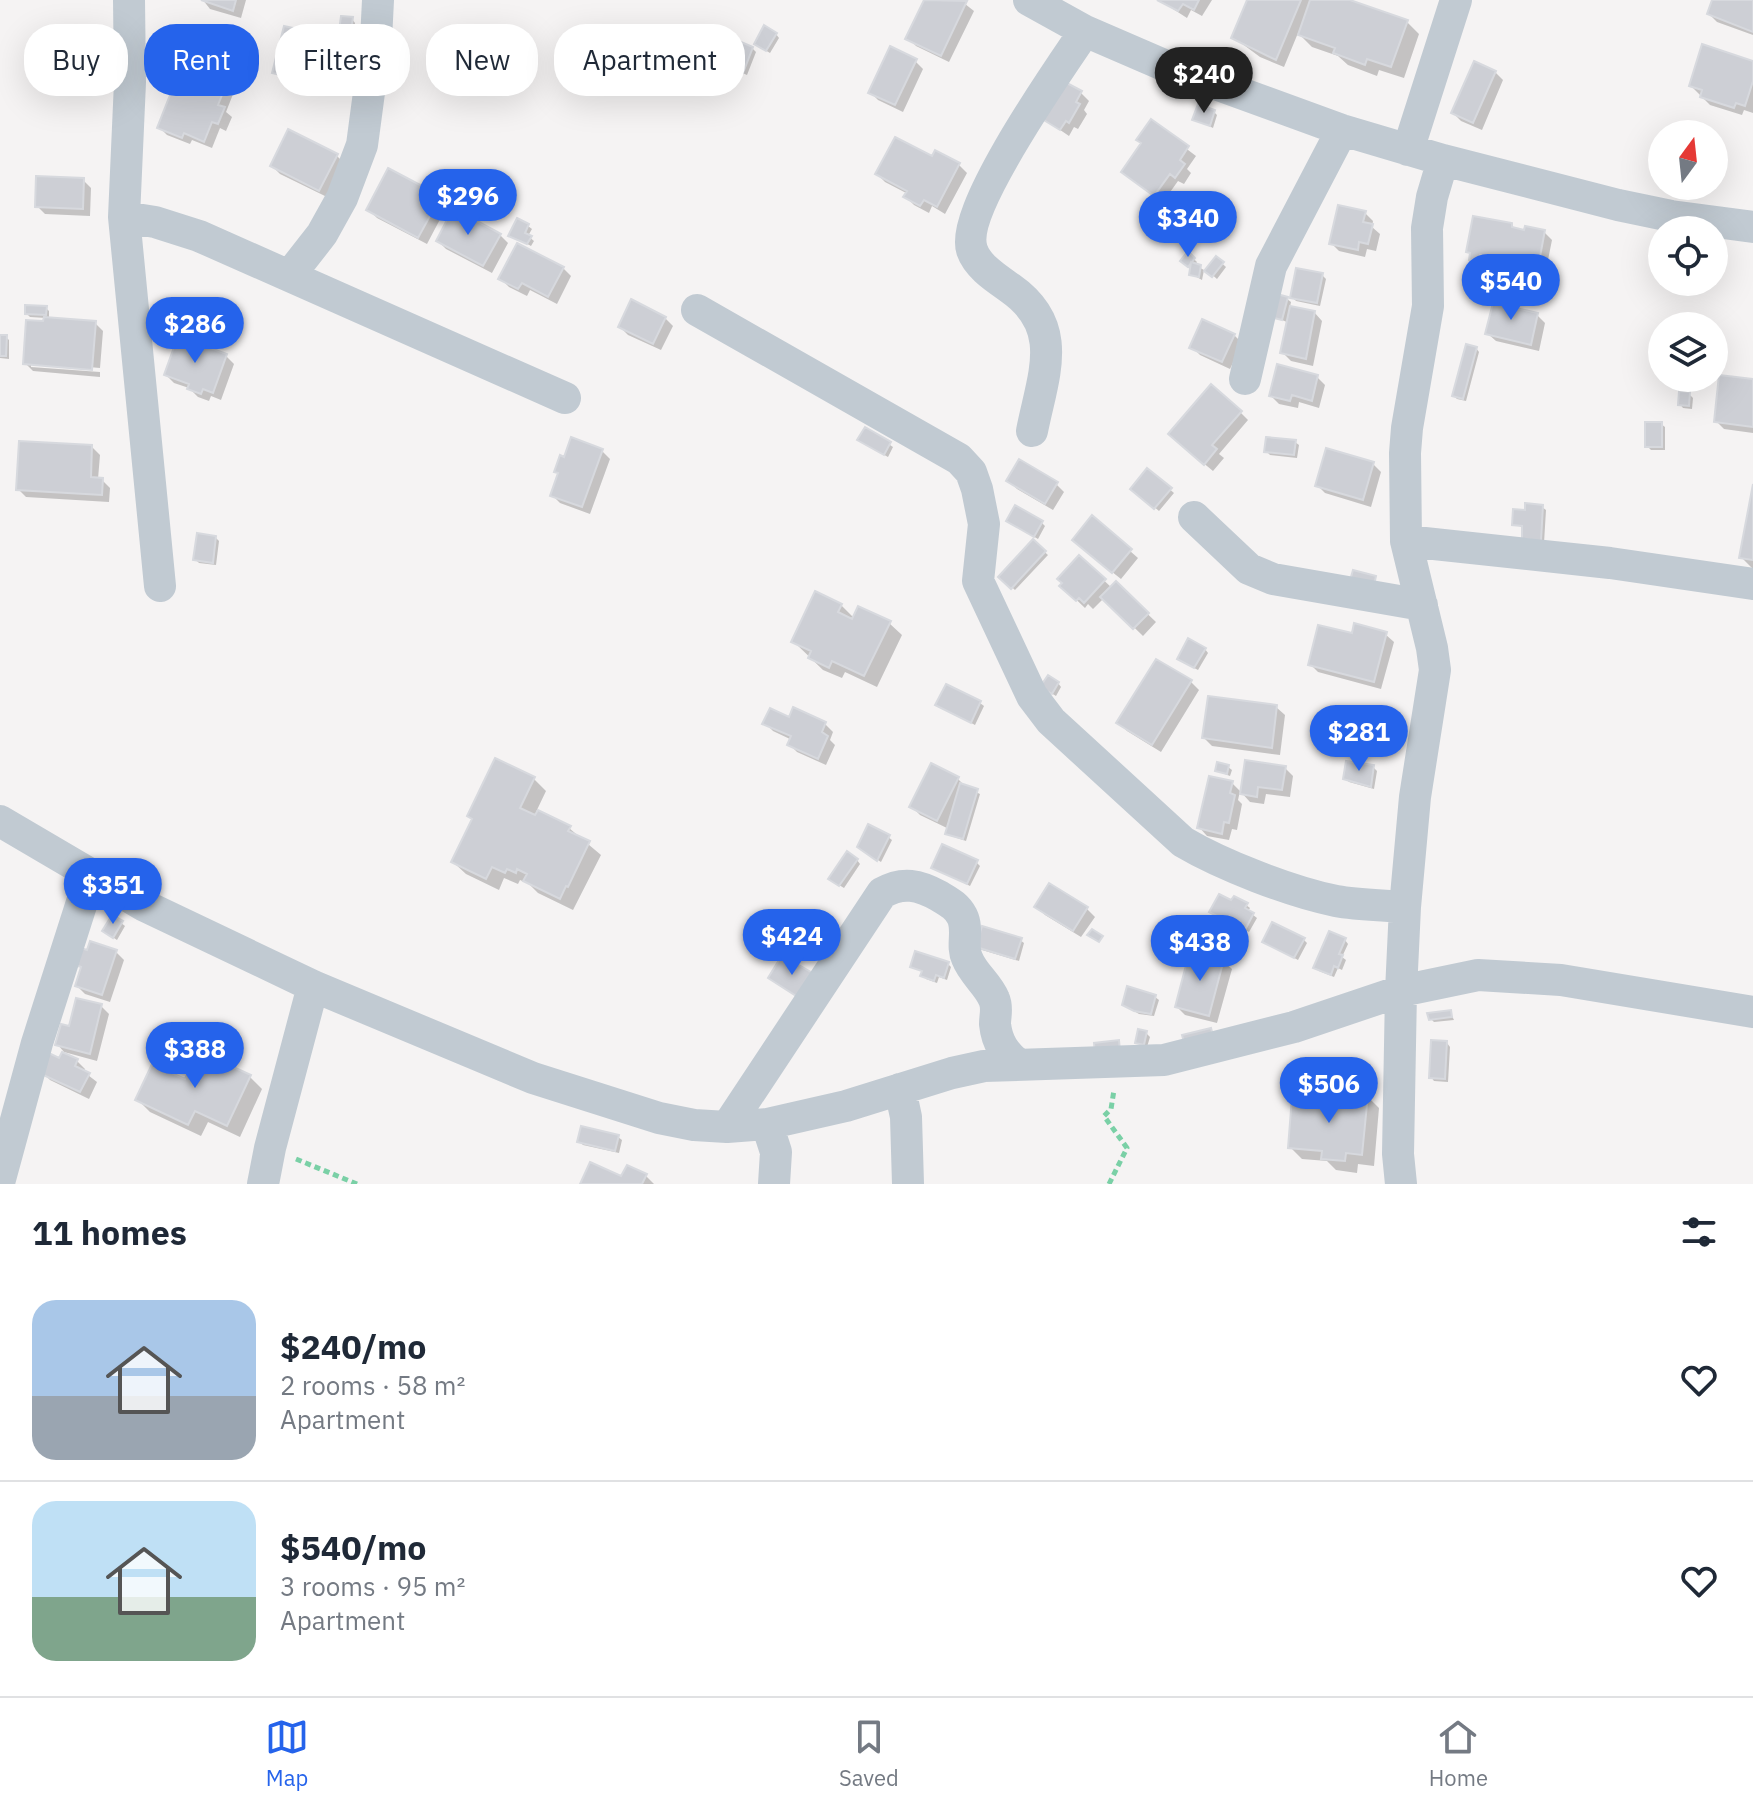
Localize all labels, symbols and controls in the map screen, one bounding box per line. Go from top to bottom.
chip: Buy [24,24,128,96]
chip: Rent [144,24,259,96]
chip: Filters [275,24,410,96]
chip: New [426,24,538,96]
chip: Apartment [554,24,745,96]
pin: $240 [1157,47,1251,115]
text: $240 [1173,56,1235,90]
north arrow [1648,120,1728,200]
map controls [1648,120,1728,392]
pin: $296 [421,169,515,237]
text: $296 [437,178,499,212]
pin: $340 [1141,191,1235,259]
text: $340 [1157,200,1219,234]
button: locate [1648,216,1728,296]
pin: $540 [1464,254,1558,322]
text: $540 [1480,263,1542,297]
pin: $286 [148,297,242,365]
text: $286 [164,306,226,340]
button: layers [1648,312,1728,392]
pin: $281 [1312,705,1406,773]
text: $281 [1328,714,1390,748]
pin: $351 [66,858,160,926]
text: $351 [82,867,144,901]
pin: $424 [745,909,839,977]
pin: $438 [1153,915,1247,983]
text: $424 [761,918,823,952]
text: $438 [1169,924,1231,958]
pin: $388 [148,1022,242,1090]
text: $388 [164,1031,226,1065]
pin: $506 [1282,1057,1376,1125]
text: $506 [1298,1066,1360,1100]
text: 11 homes [32,1210,187,1254]
icon: filters [1677,1210,1721,1254]
text: $240/mo [280,1324,427,1368]
icon: home [96,1332,192,1428]
icon: heart [1677,1358,1721,1402]
text: 2 rooms · 58 m² [280,1368,465,1402]
text: Apartment [280,1402,405,1436]
text: $540/mo [280,1525,427,1569]
icon: home [96,1533,192,1629]
icon: heart [1677,1559,1721,1603]
text: 3 rooms · 95 m² [280,1569,465,1603]
text: Apartment [280,1603,405,1637]
tab: Map [265,1715,309,1792]
tab: Saved [839,1715,899,1792]
tab: Home [1429,1715,1488,1792]

